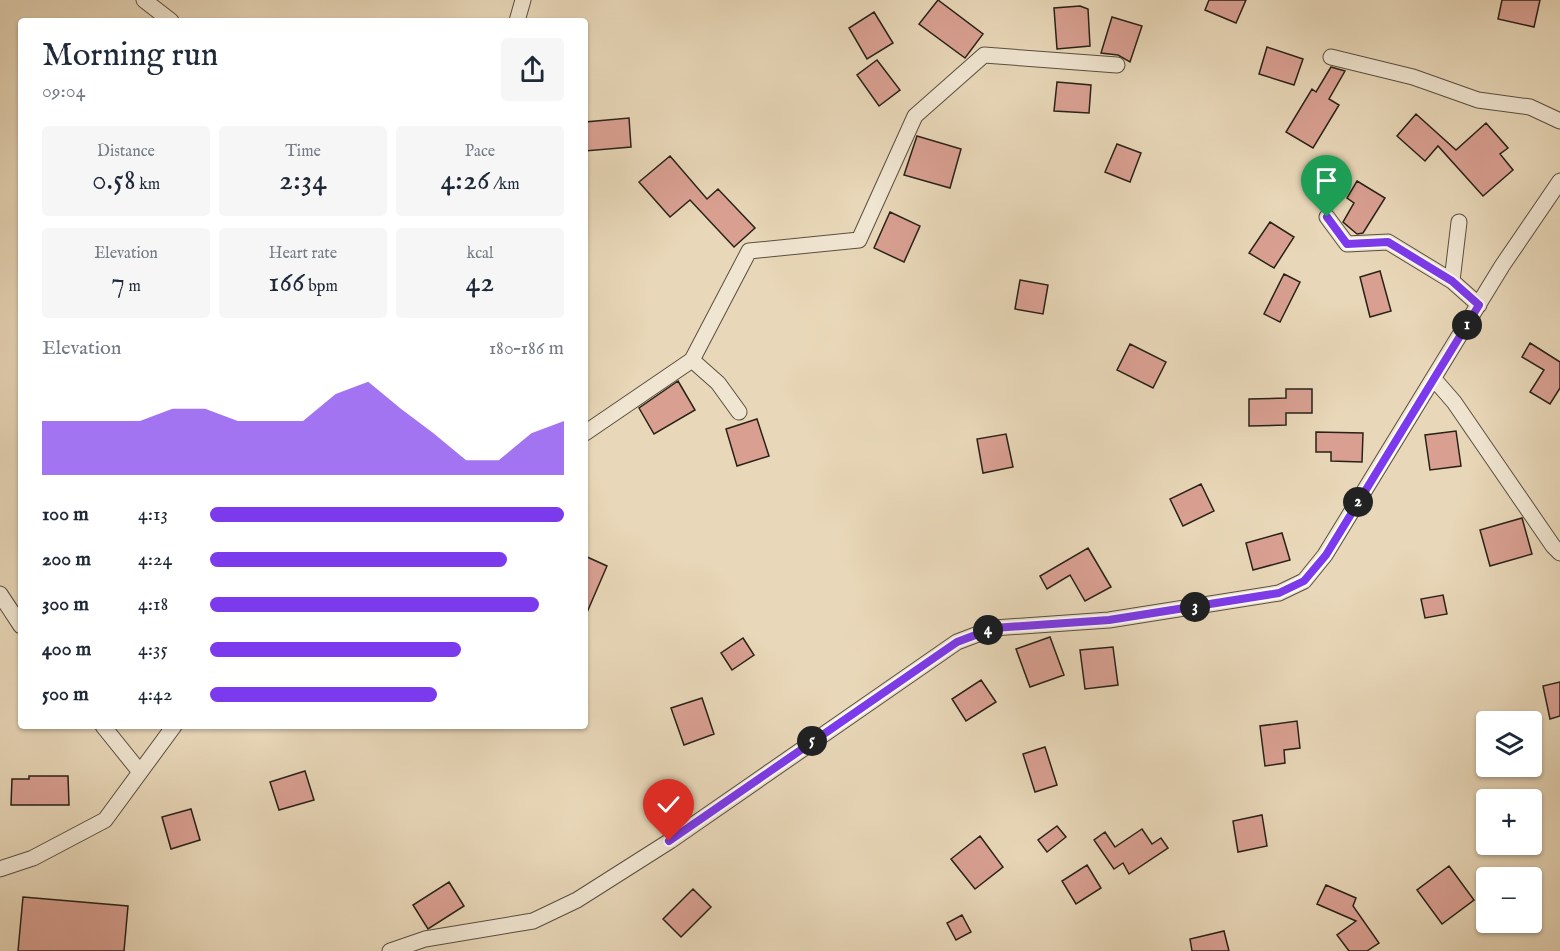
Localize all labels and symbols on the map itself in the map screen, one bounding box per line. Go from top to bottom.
pin [1301,155,1352,217]
pin: 1 [1452,310,1482,340]
pin: 2 [1343,487,1373,517]
pin: 3 [1180,592,1210,622]
pin: 4 [973,615,1003,645]
pin: 5 [797,726,827,756]
pin [643,779,694,841]

